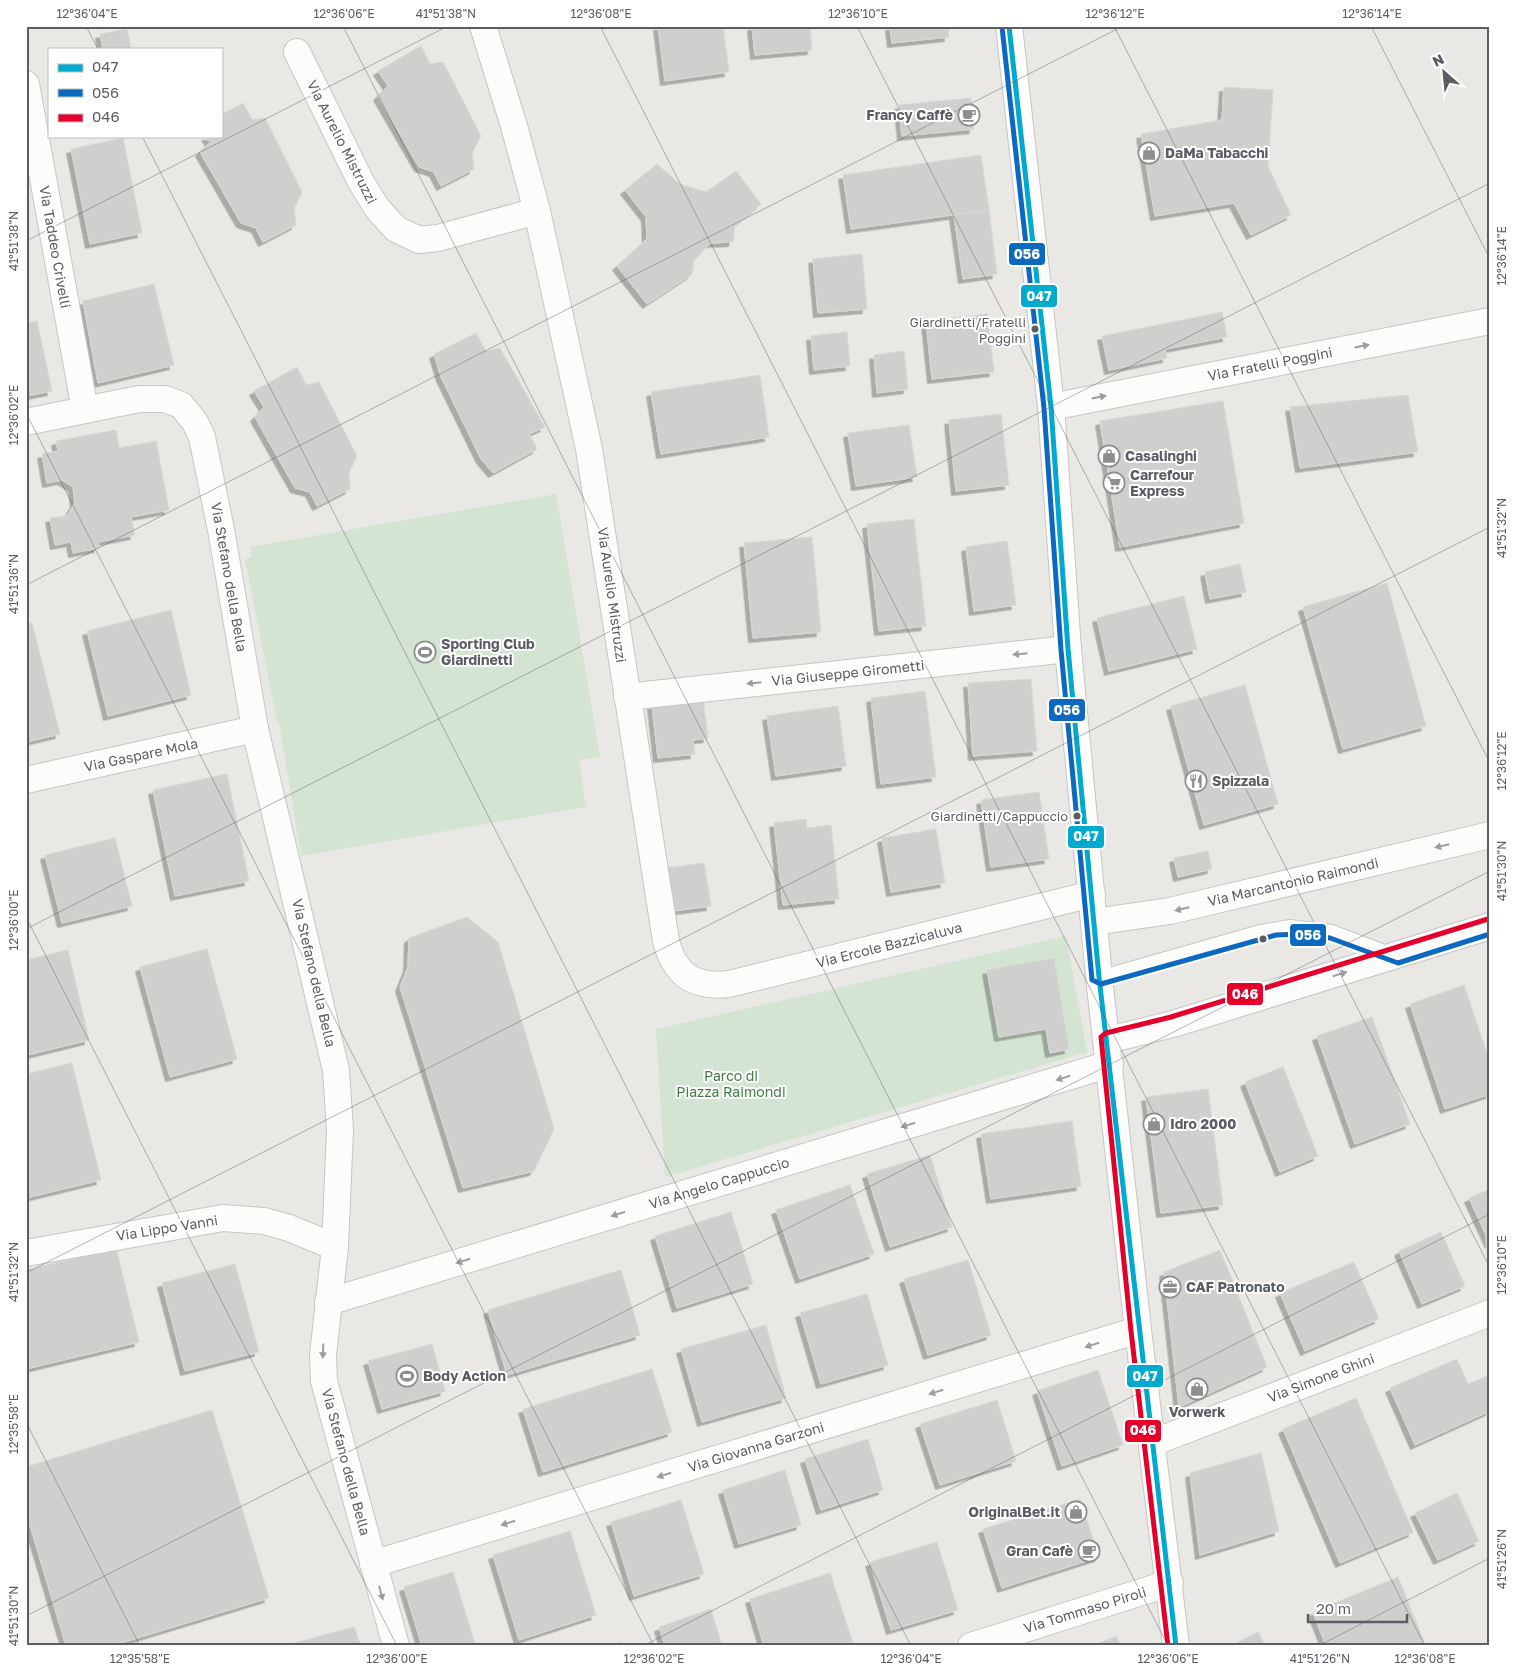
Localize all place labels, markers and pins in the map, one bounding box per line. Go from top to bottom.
cafe icon: Francy Caffè [957,103,981,127]
place label: Francy Caffè [866,106,953,123]
shop icon: DaMa Tabacchi [1137,141,1161,165]
place label: DaMa Tabacchi [1165,144,1269,161]
place label: Giardinetti/Fratelli Poggini [910,314,1026,346]
marker: Giardinetti/Fratelli Poggini [1030,324,1040,334]
shop icon: Casalinghi [1097,444,1121,468]
place label: Casalinghi [1125,447,1197,464]
place label: Carrefour Express [1130,466,1195,499]
supermarket icon: Carrefour Express [1102,471,1126,495]
place label: Sporting Club Giardinetti [441,635,535,668]
sports icon: Sporting Club Giardinetti [413,640,437,664]
restaurant icon: Spizzala [1184,769,1208,793]
place label: Spizzala [1212,772,1269,789]
place label: Giardinetti/Cappuccio [931,808,1068,824]
marker: Giardinetti/Cappuccio [1072,811,1082,821]
unlabelled marker [1258,934,1268,944]
shop icon: Idro 2000 [1142,1112,1166,1136]
place label: Idro 2000 [1170,1115,1236,1132]
office icon: CAF Patronato [1158,1275,1182,1299]
place label: CAF Patronato [1186,1278,1285,1295]
sports icon: Body Action [395,1364,419,1388]
place label: Body Action [423,1367,506,1384]
shop icon: Vorwerk [1185,1377,1209,1401]
place label: Vorwerk [1169,1403,1225,1420]
shop icon: OriginalBet.it [1064,1500,1088,1524]
place label: OriginalBet.it [968,1503,1060,1520]
cafe icon: Gran Cafè [1077,1539,1101,1563]
place label: Gran Cafè [1006,1542,1073,1559]

